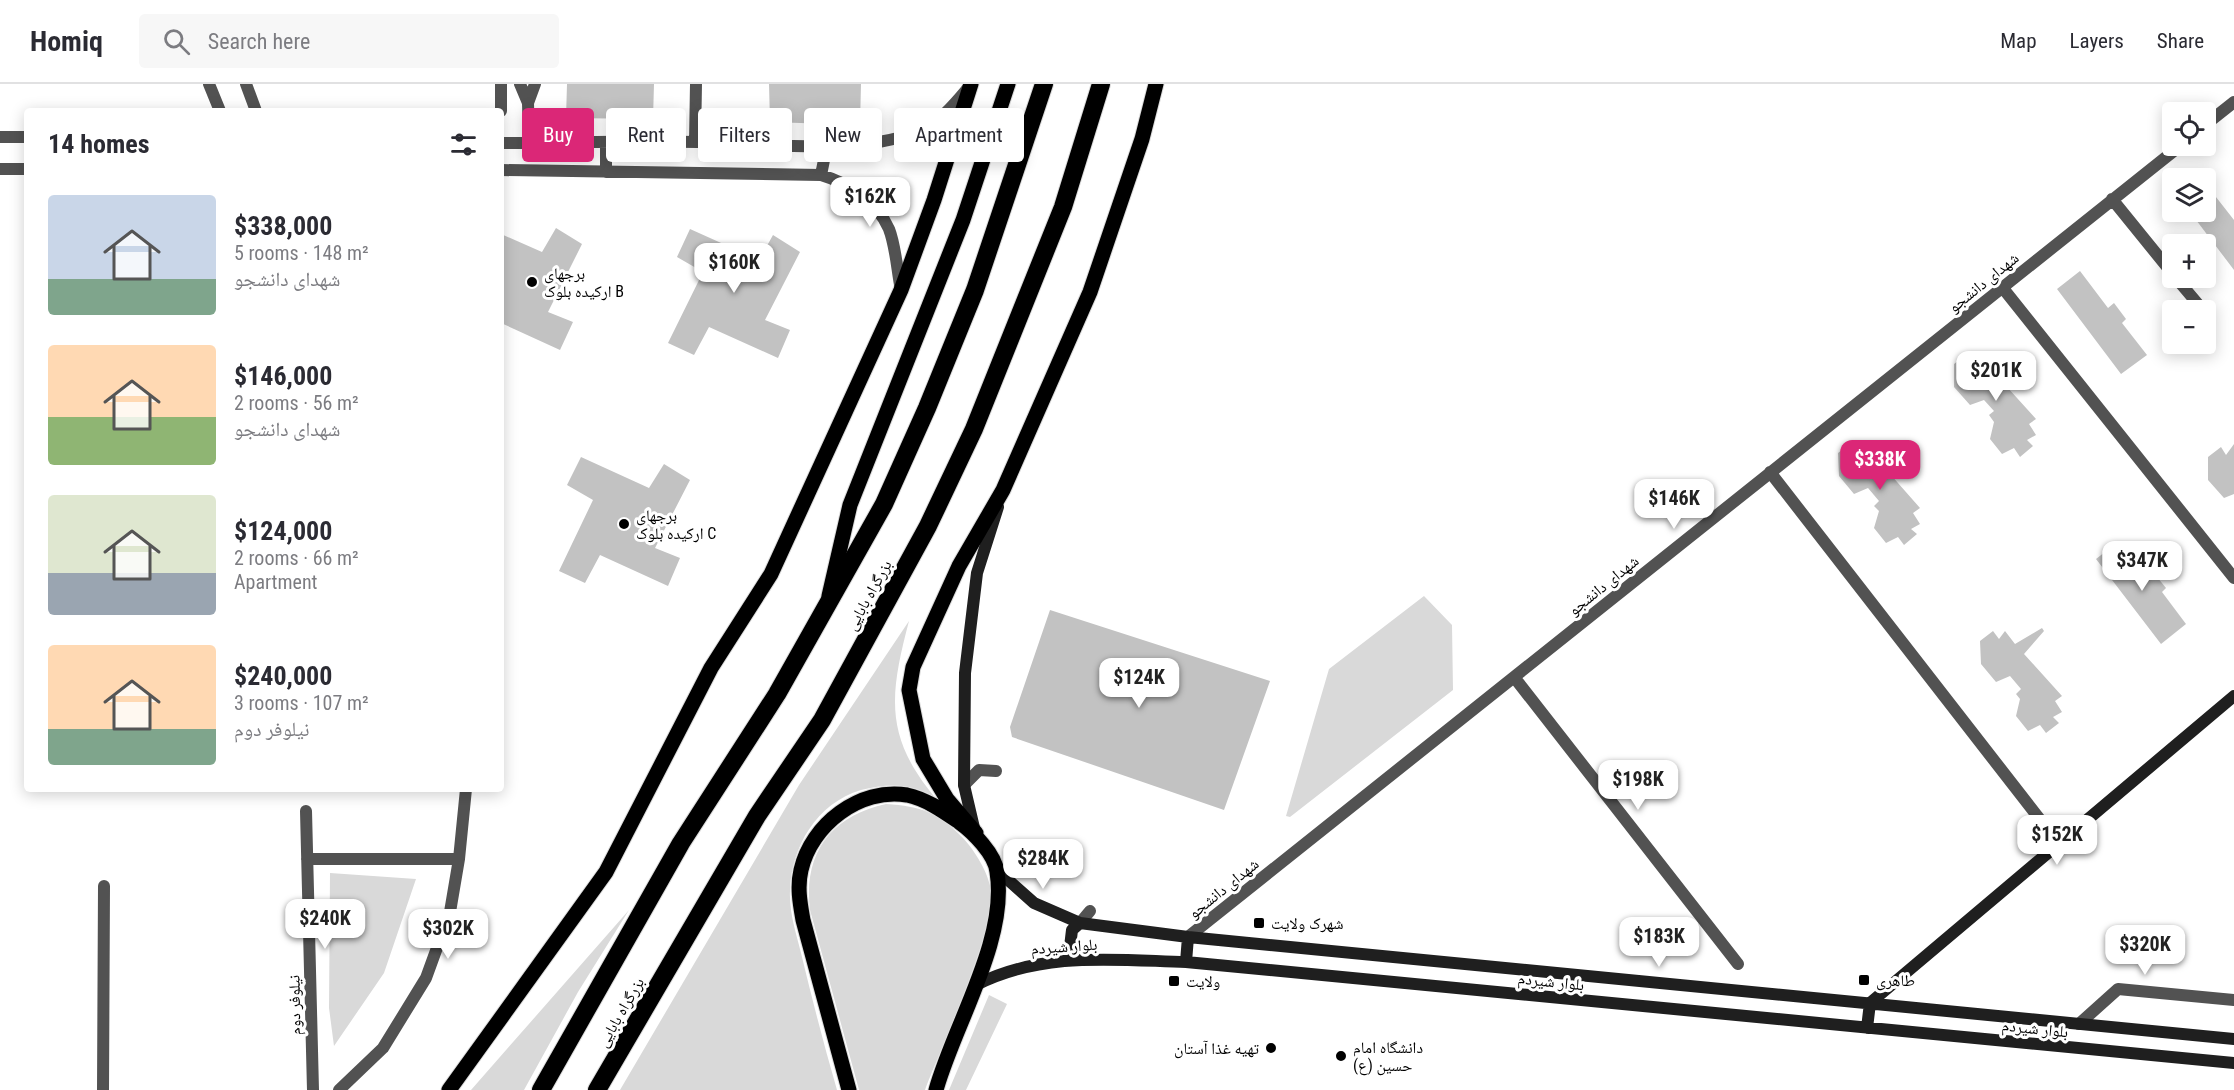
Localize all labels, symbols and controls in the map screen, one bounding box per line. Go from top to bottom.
search box [139,14,559,68]
text: Homiq [30,25,103,58]
icon: search [160,25,193,58]
text: Search here [208,29,310,54]
text: Map [2000,29,2037,53]
text: Layers [2070,29,2124,53]
text: Share [2157,29,2204,53]
map controls [2162,102,2216,354]
button: locate [2162,102,2216,156]
chip: Buy [522,108,594,162]
chip: Rent [606,108,686,162]
chip: Filters [698,108,792,162]
chip: New [804,108,882,162]
chip: Apartment [894,108,1024,162]
icon: filters [447,128,480,161]
text: 14 homes [48,129,150,159]
button: layers [2162,168,2216,222]
pin: $162K [828,177,912,228]
text: $162K [844,184,896,208]
text: $338,000 [234,211,332,241]
icon: home [96,219,168,291]
button: + [2162,234,2216,288]
text: 5 rooms · 148 m² [234,241,369,265]
pin: $160K [692,243,776,294]
street label: شهدای دانشجو [1944,248,2023,317]
text: $160K [708,250,760,274]
place label: برجهای ارکیده بلوک B [544,264,624,301]
text: شهدای دانشجو [234,267,340,291]
marker: برجهای ارکیده بلوک B [525,275,539,289]
button: − [2162,300,2216,354]
pin: $201K [1954,351,2038,402]
text: $201K [1970,358,2022,382]
text: $146,000 [234,361,332,391]
icon: home [96,369,168,441]
text: 2 rooms · 56 m² [234,391,359,415]
text: شهدای دانشجو [234,417,340,441]
pin: $338K [1838,440,1922,491]
text: $338K [1854,447,1906,471]
pin: $146K [1632,479,1716,530]
text: $146K [1648,486,1700,510]
place label: برجهای ارکیده بلوک C [636,506,716,543]
text: $124,000 [234,516,332,546]
marker: برجهای ارکیده بلوک C [617,517,631,531]
icon: home [96,519,168,591]
pin: $347K [2100,541,2184,592]
text: 2 rooms · 66 m² [234,546,359,570]
text: $347K [2116,548,2168,572]
street label: شهدای دانشجو [1564,551,1643,620]
street label: بزرگراه بابایی [841,557,896,634]
text: Apartment [234,570,318,594]
pin: $124K [1097,658,1181,709]
text: $240,000 [234,661,332,691]
text: $124K [1113,665,1165,689]
icon: home [96,669,168,741]
text: 3 rooms · 107 m² [234,691,369,715]
text: نیلوفر دوم [234,717,309,741]
pin: $198K [1596,760,1680,811]
text: $198K [1612,767,1664,791]
pin: $152K [2015,815,2099,866]
text: $152K [2031,822,2083,846]
pin: $284K [1001,839,1085,890]
text: $284K [1017,846,1069,870]
street label: شهدای دانشجو [1184,854,1263,923]
pin: $240K [283,899,367,950]
text: $240K [299,906,351,930]
pin: $302K [406,909,490,960]
place label: شهرک ولایت [1271,914,1344,933]
text: $302K [422,916,474,940]
marker: شهرک ولایت [1252,916,1266,930]
pin: $183K [1617,917,1701,968]
text: $183K [1633,924,1685,948]
pin: $320K [2103,925,2187,976]
text: $320K [2119,932,2171,956]
street label: بلوار شیردم [1030,935,1098,959]
street label: بلوار شیردم [1517,969,1585,995]
place label: طاهری [1876,971,1915,991]
place label: ولایت [1186,972,1220,991]
marker: طاهری [1857,973,1871,987]
street label: بزرگراه بابایی [593,974,649,1051]
marker: ولایت [1167,974,1181,988]
street label: نیلوفر دوم [284,975,306,1035]
street label: بلوار شیردم [2001,1016,2069,1042]
place label: دانشگاه امام حسین (ع) [1353,1038,1423,1076]
place label: تهیه غذا آستان [1174,1039,1259,1059]
marker: تهیه غذا آستان [1264,1041,1278,1055]
marker: دانشگاه امام حسین (ع) [1334,1049,1348,1063]

